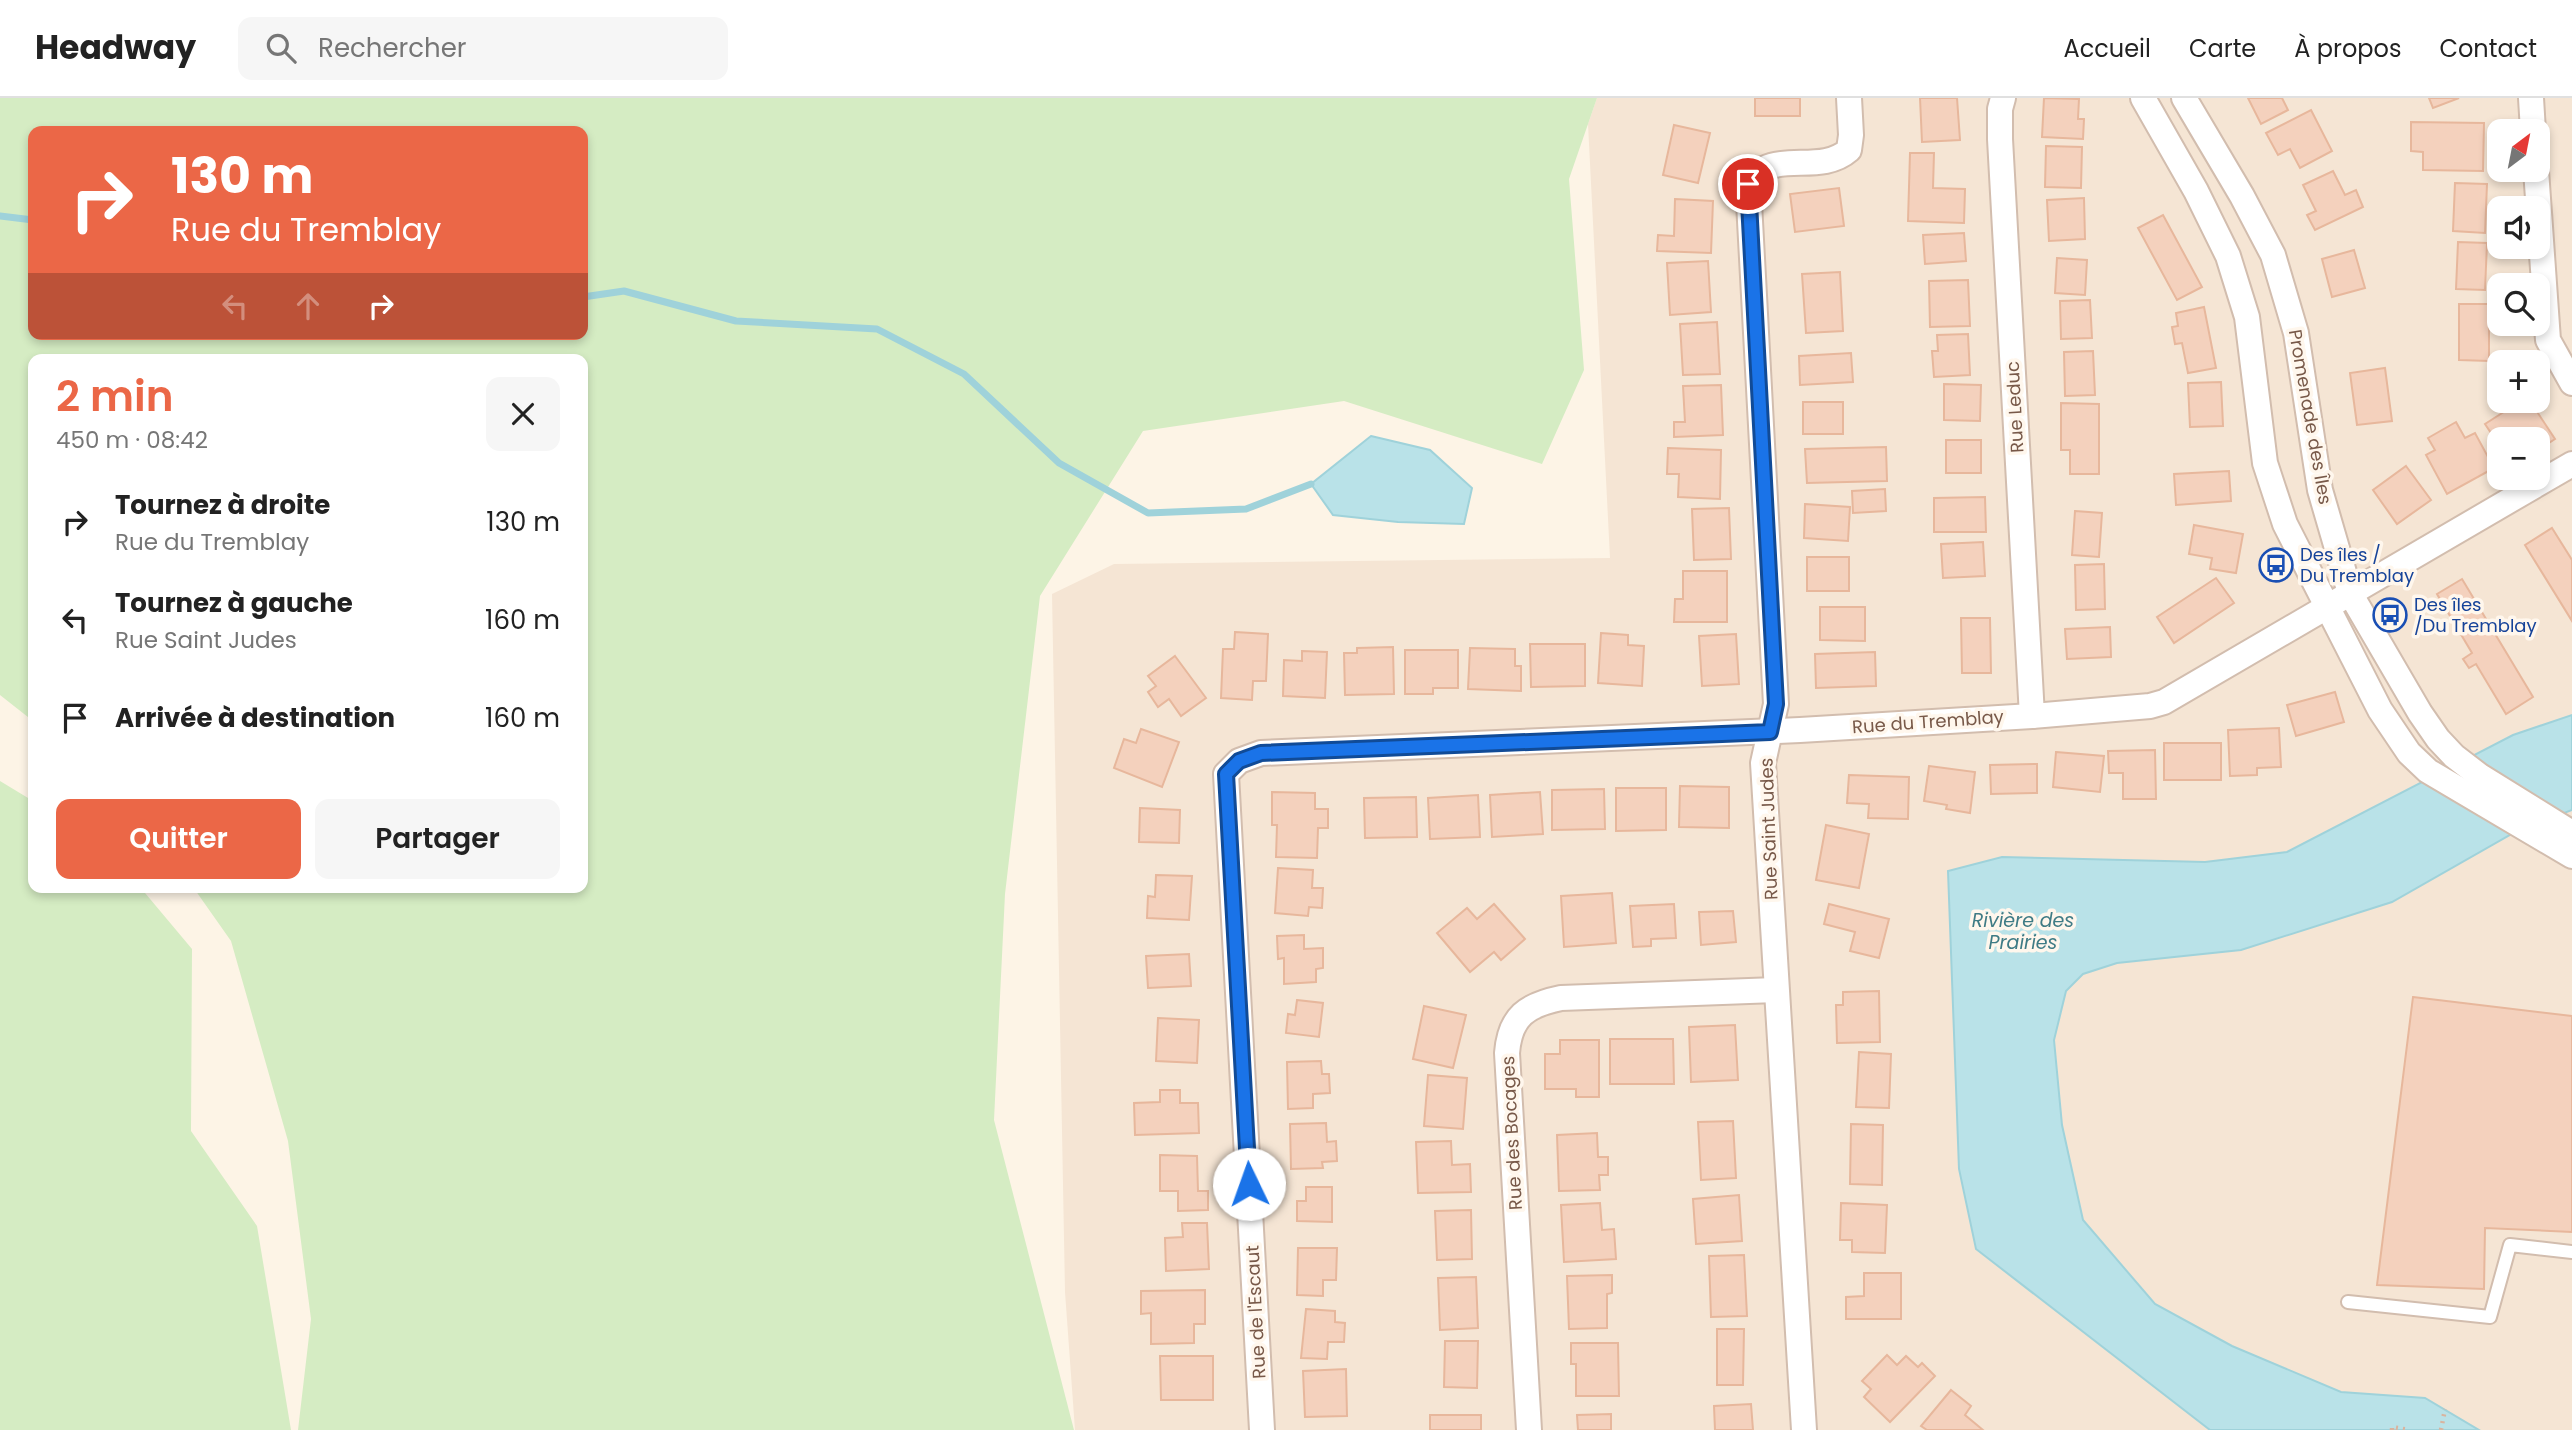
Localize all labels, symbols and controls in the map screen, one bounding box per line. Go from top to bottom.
search box [238,17,728,80]
text: Headway [35,24,196,71]
icon: search [262,29,300,67]
text: Rechercher [318,30,467,66]
text: Accueil [2064,32,2151,65]
text: Carte [2189,32,2256,65]
text: À propos [2294,32,2401,65]
text: Contact [2439,32,2537,65]
north arrow [2487,119,2550,182]
map controls [2487,119,2550,490]
text: 130 m [171,142,313,210]
icon: right [56,154,147,245]
pin [1718,154,1778,214]
icon: arrive [1729,165,1767,203]
button: sound [2487,196,2550,259]
text: Rue du Tremblay [171,207,441,252]
button: search [2487,273,2550,336]
icon: left [216,287,254,325]
icon: ahead [289,287,327,325]
icon: right [362,287,400,325]
street label: Promenade des Îles [2283,328,2338,506]
button: + [2487,350,2550,413]
street label: Rue Leduc [2000,360,2029,454]
text: 2 min [56,367,174,426]
button: close [486,377,560,451]
text: 450 m · 08:42 [56,424,208,456]
button: − [2487,427,2550,490]
text: Tournez à droite [115,487,330,523]
icon: right [56,503,94,541]
text: 130 m [486,504,560,540]
text: Rue du Tremblay [115,526,309,558]
place label: Des îles / Du Tremblay [2300,542,2414,588]
bus stop icon: Des îles / Du Tremblay [2257,546,2295,584]
text: Tournez à gauche [115,585,353,621]
place label: Des îles /Du Tremblay [2414,592,2537,638]
bus stop icon: Des îles /Du Tremblay [2371,596,2409,634]
icon: left [56,601,94,639]
text: 160 m [485,602,560,638]
text: Rue Saint Judes [115,624,297,656]
icon: arrive [56,699,94,737]
text: Arrivée à destination [115,700,395,736]
text: 160 m [485,700,560,736]
street label: Rue du Tremblay [1851,704,2005,739]
street label: Rue Saint Judes [1754,757,1783,901]
button: Quitter [56,799,301,879]
button: Partager [315,799,560,879]
water label: Rivière des Prairies [1972,907,2074,956]
street label: Rue des Bocages [1495,1055,1528,1211]
position arrow [1212,1147,1286,1221]
street label: Rue de l'Escaut [1240,1245,1271,1379]

